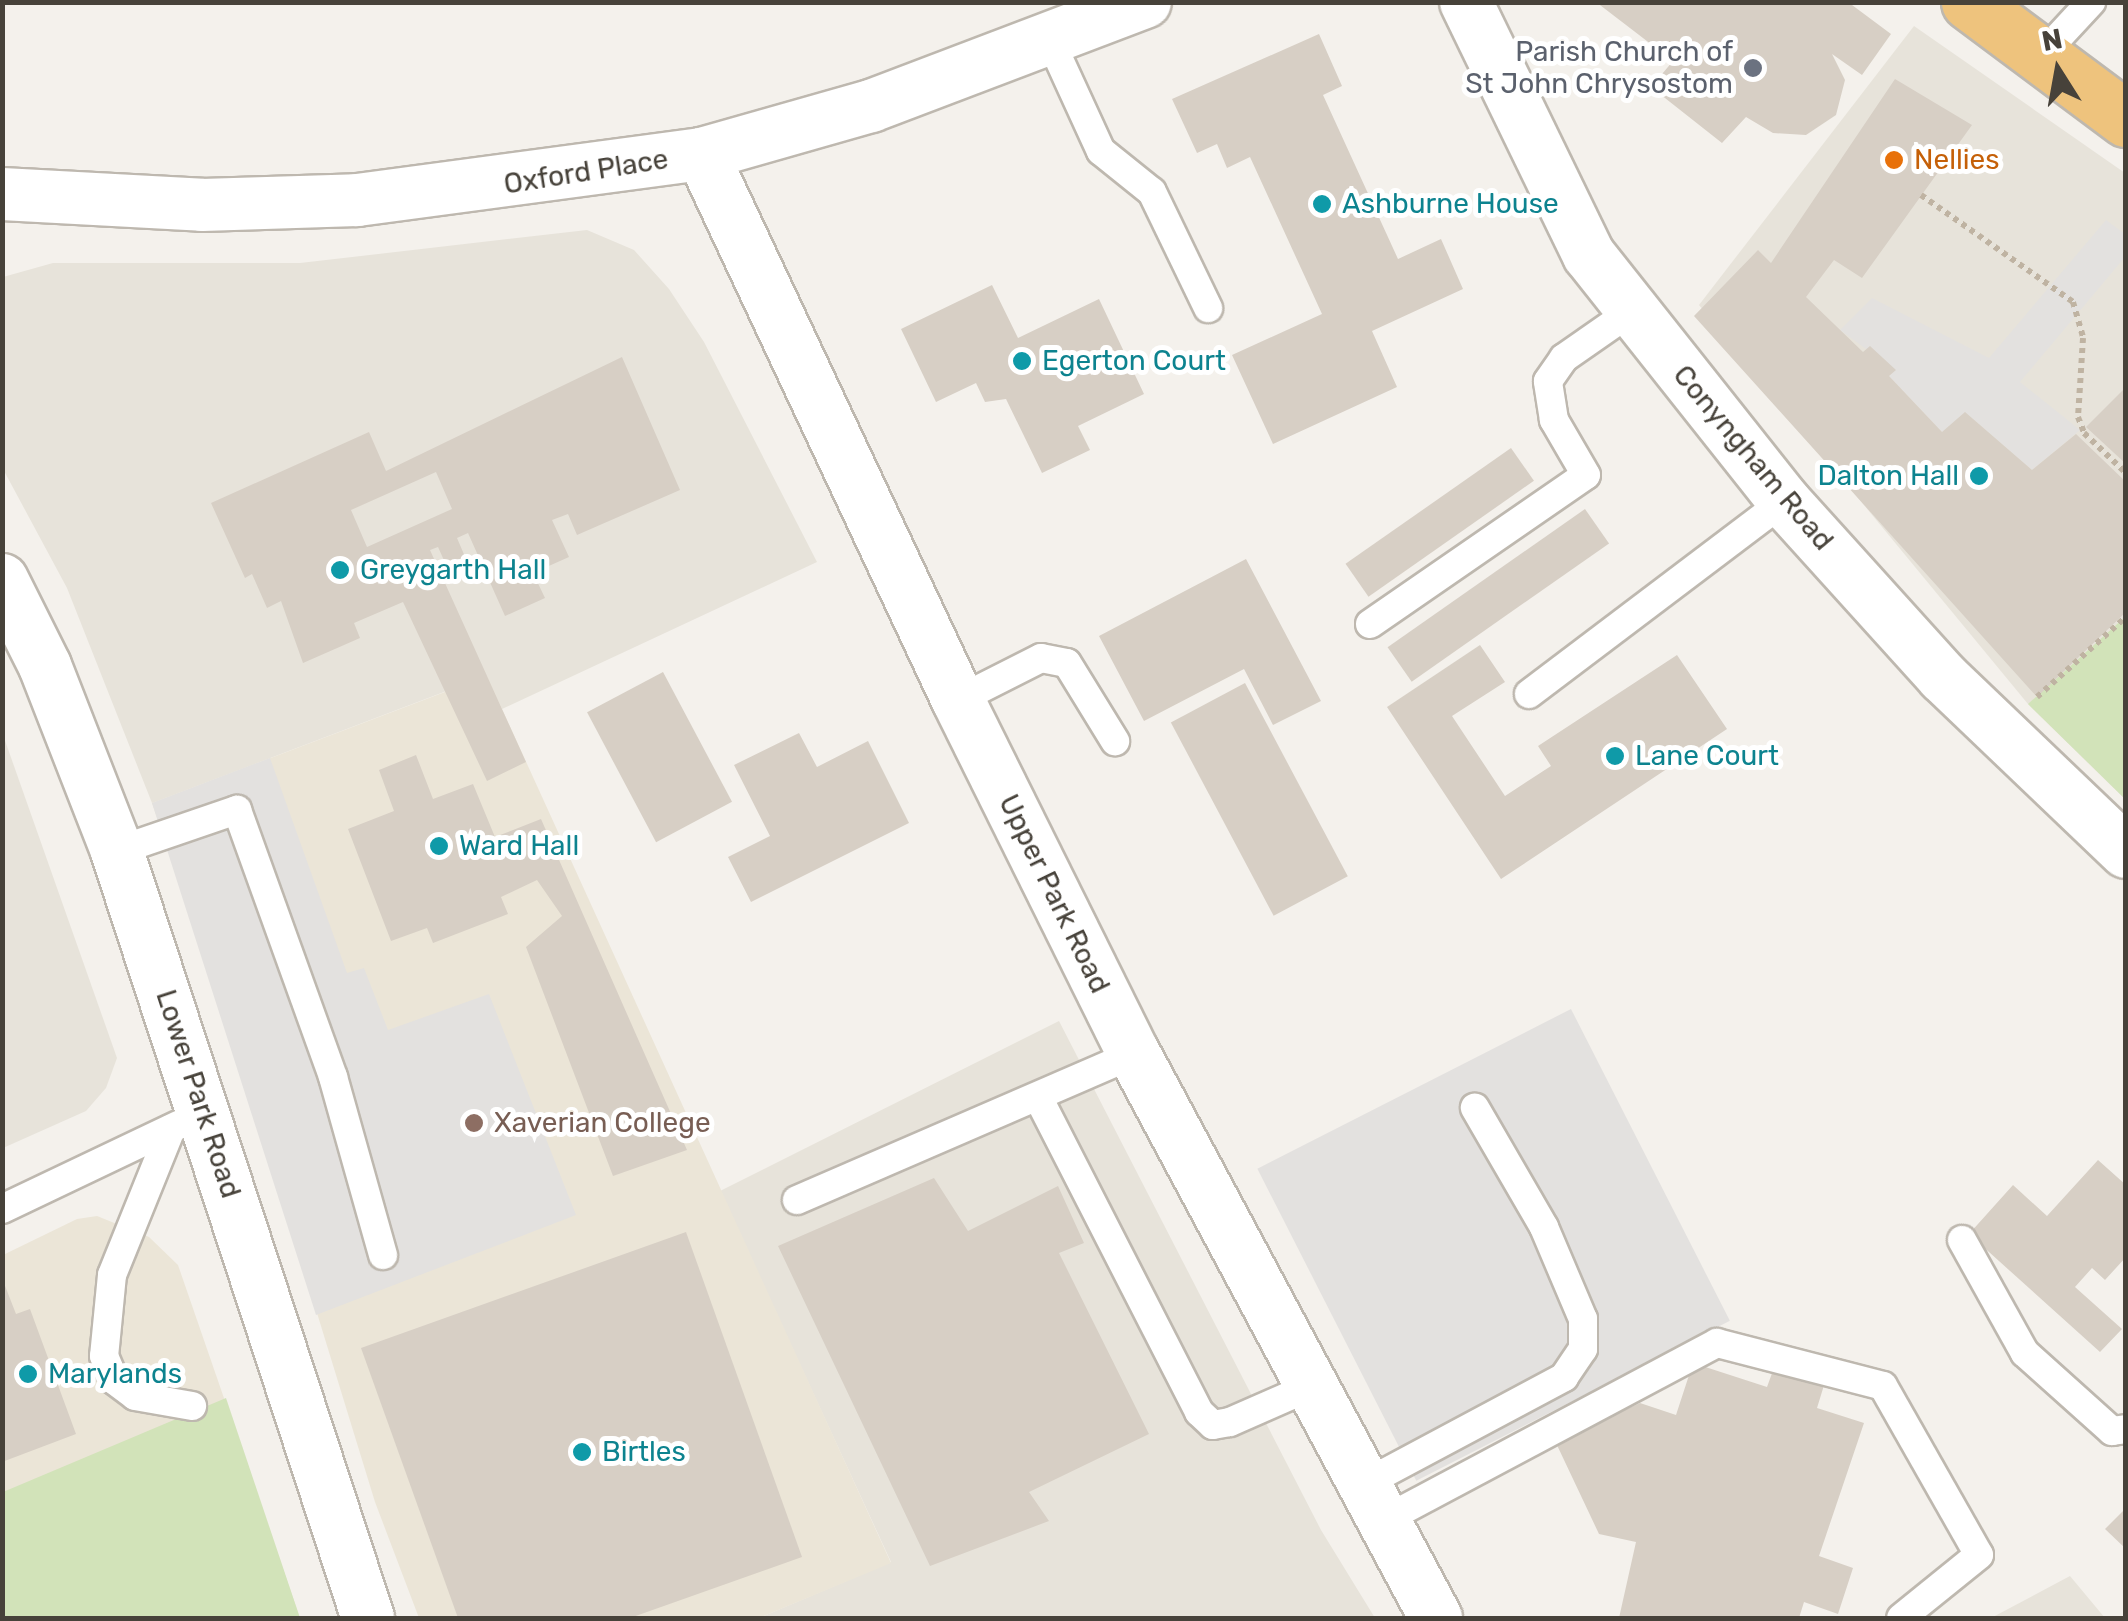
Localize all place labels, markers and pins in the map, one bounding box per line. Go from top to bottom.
place label: Parish Church of St John Chrysostom [1465,35,1733,101]
marker: Parish Church of St John Chrysostom [1742,57,1764,79]
place label: Nellies [1914,143,1999,177]
marker: Nellies [1883,149,1905,171]
place label: Ashburne House [1342,187,1559,221]
marker: Ashburne House [1311,193,1333,215]
place label: Egerton Court [1042,344,1226,378]
marker: Egerton Court [1011,350,1033,372]
place label: Dalton Hall [1818,459,1959,493]
marker: Dalton Hall [1968,465,1990,487]
place label: Greygarth Hall [360,553,546,587]
marker: Greygarth Hall [329,559,351,581]
place label: Lane Court [1635,739,1779,773]
marker: Lane Court [1604,745,1626,767]
place label: Ward Hall [459,829,579,863]
marker: Ward Hall [428,835,450,857]
place label: Xaverian College [494,1106,711,1140]
marker: Xaverian College [463,1112,485,1134]
place label: Marylands [48,1357,182,1391]
marker: Marylands [17,1363,39,1385]
place label: Birtles [602,1435,686,1469]
marker: Birtles [571,1441,593,1463]

